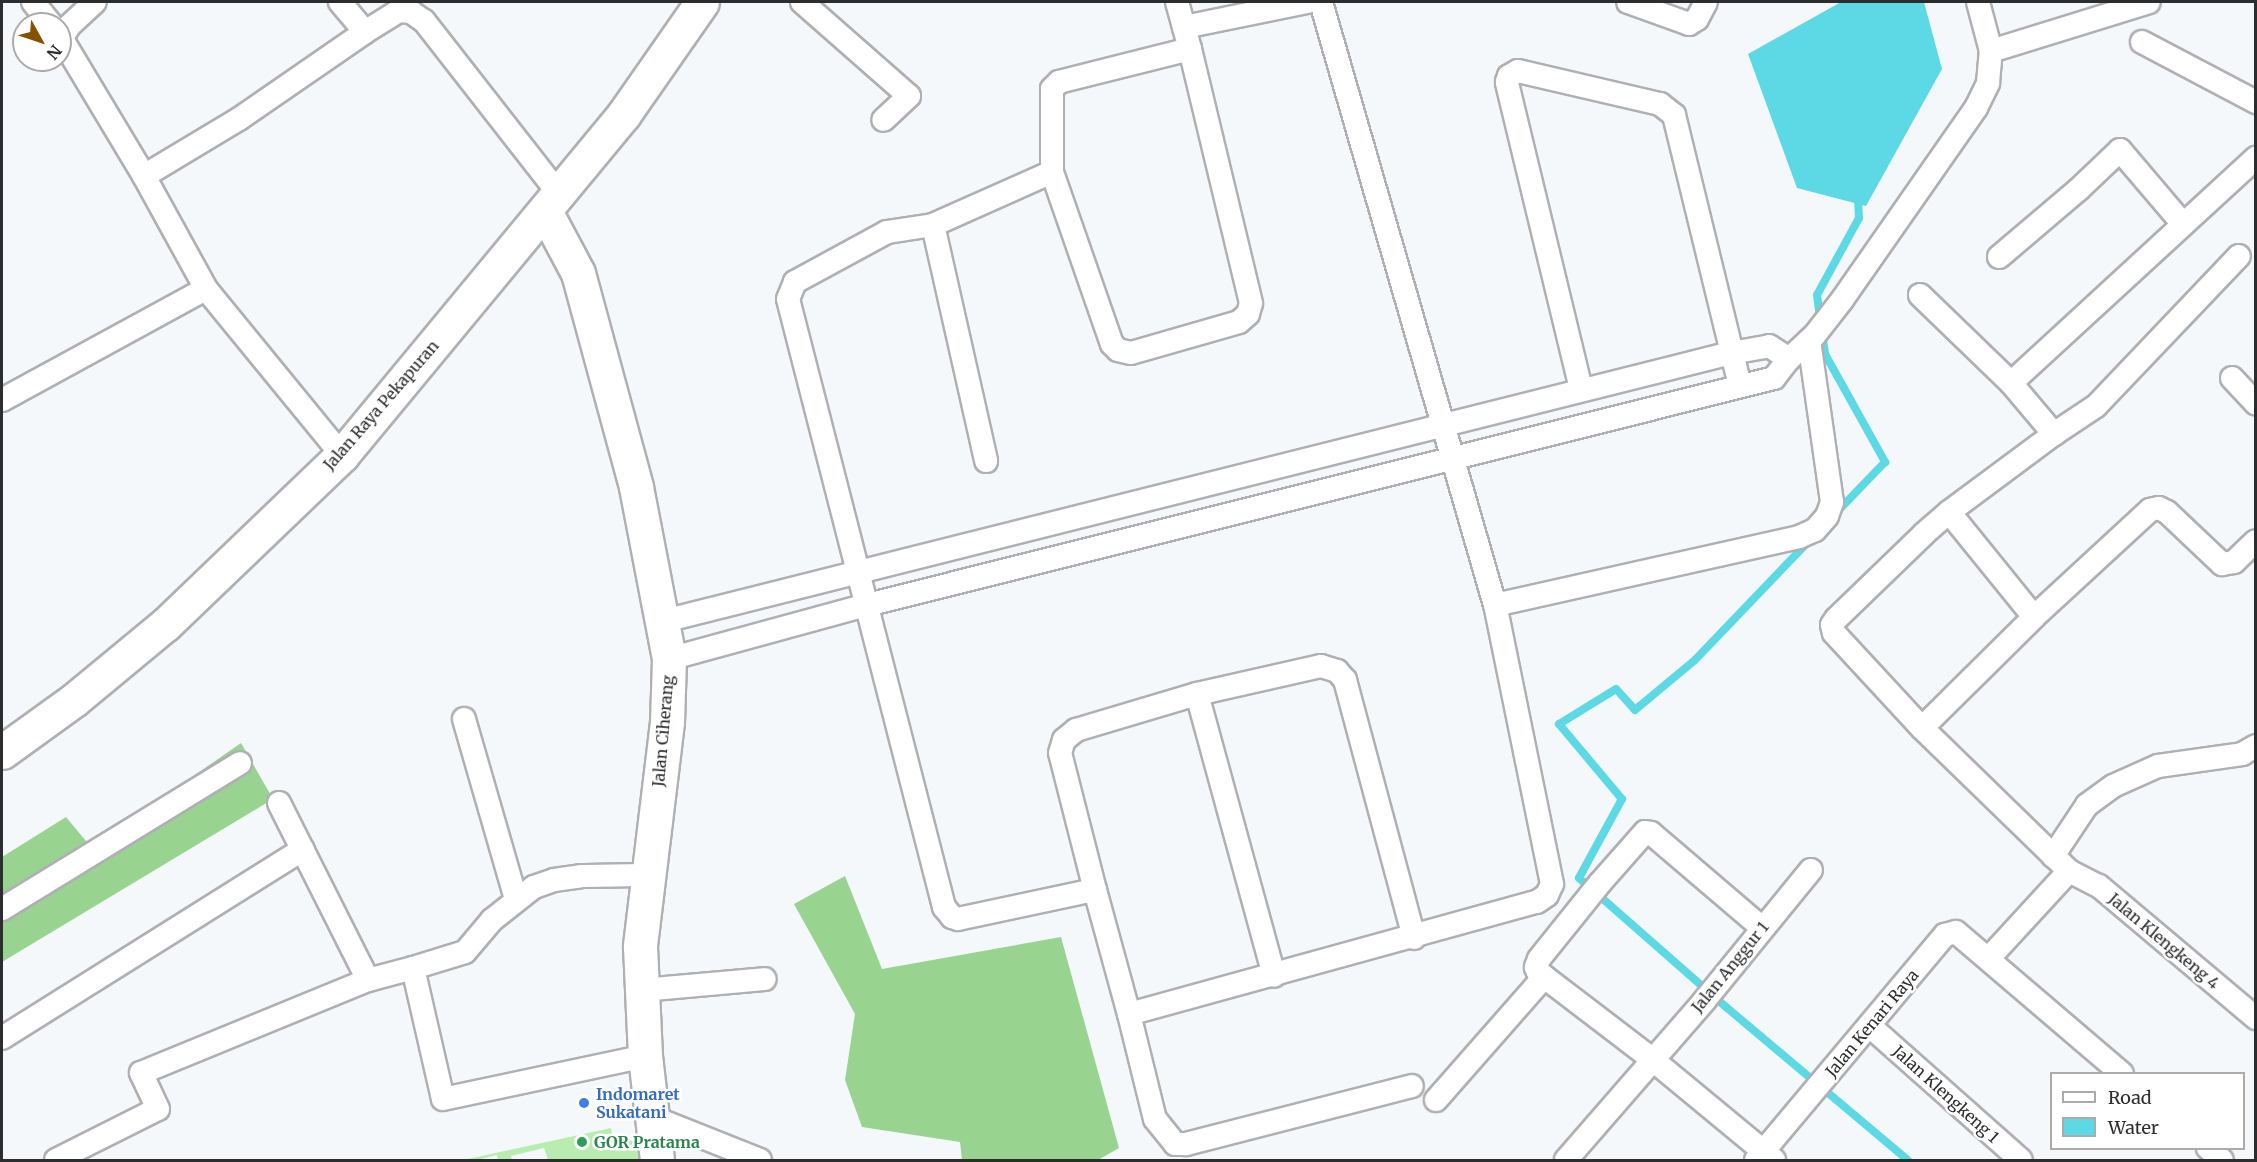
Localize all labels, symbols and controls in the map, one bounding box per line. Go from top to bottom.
north arrow [12,12,72,72]
text: N [43,41,66,64]
street label: Jalan Raya Pekapuran [319,336,443,474]
street label: Jalan Ciherang [649,674,677,788]
street label: Jalan Klengkeng 4 [2105,889,2223,993]
street label: Jalan Anggur 1 [1687,918,1773,1016]
street label: Jalan Kenari Raya [1822,965,1922,1081]
street label: Jalan Klengkeng 1 [1889,1041,2003,1147]
legend [2050,1072,2245,1150]
place label: Indomaret Sukatani [596,1084,680,1122]
text: Road [2108,1086,2152,1109]
marker: Indomaret Sukatani [577,1096,591,1110]
text: Water [2108,1116,2159,1139]
place label: GOR Pratama [594,1132,700,1152]
marker: GOR Pratama [575,1135,589,1149]

